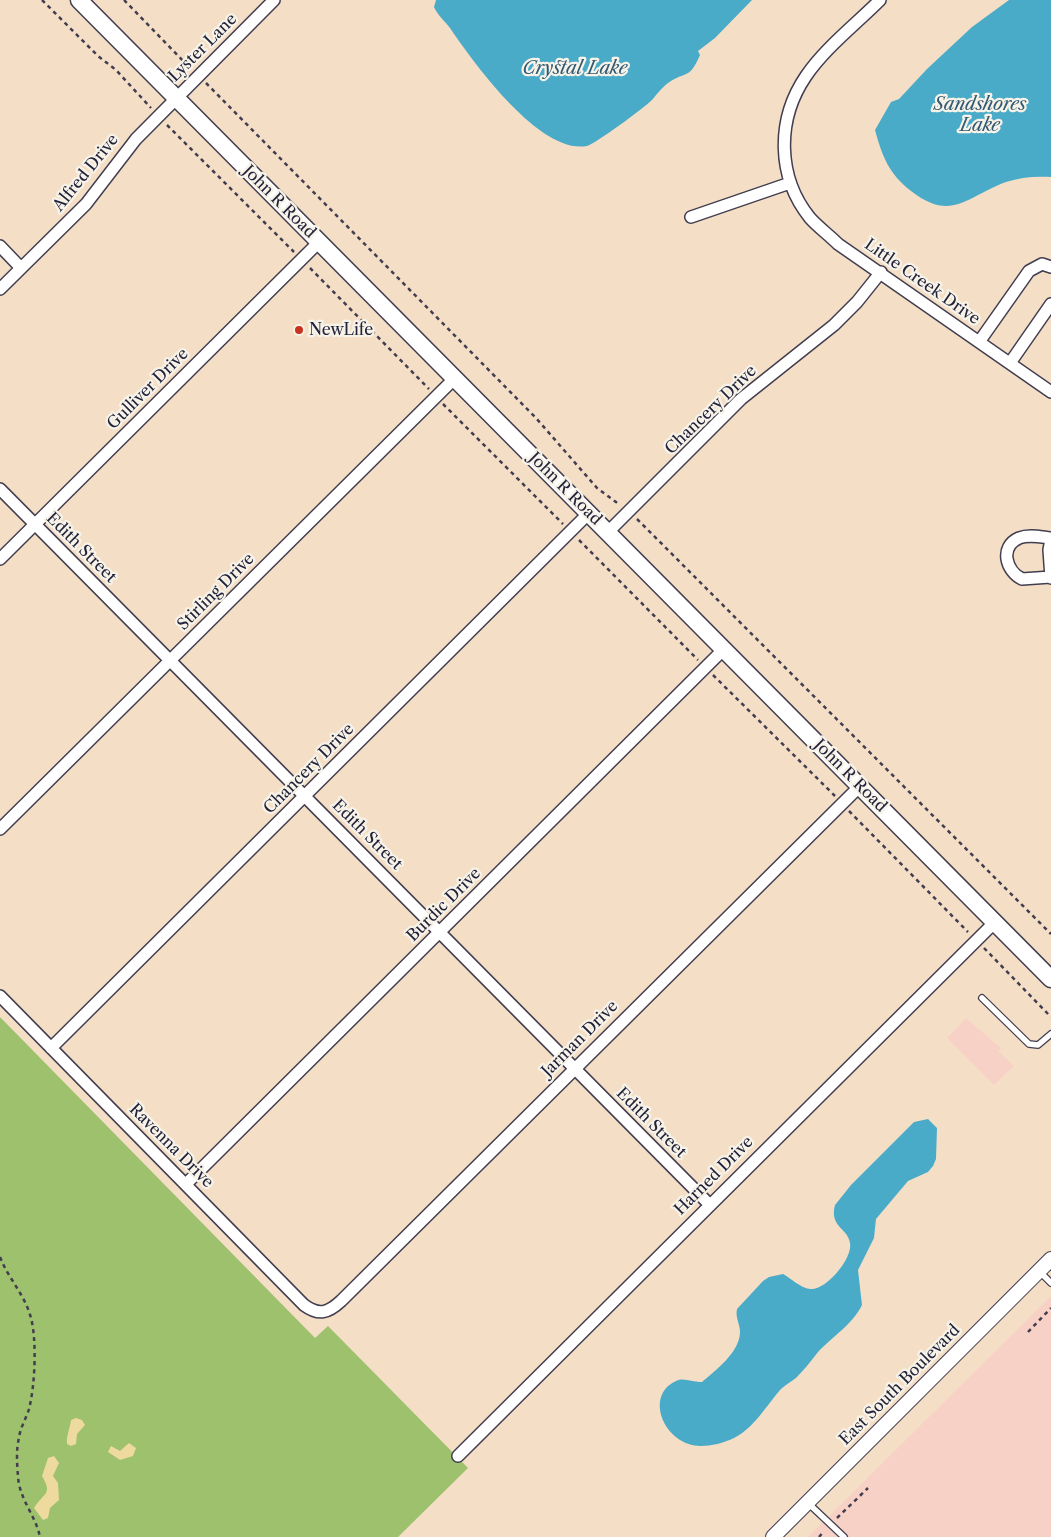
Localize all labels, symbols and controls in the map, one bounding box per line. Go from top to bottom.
street label: Lyster Lane [165,10,241,86]
water label: Crystal Lake [523,58,627,80]
water label: Sandshores Lake [934,94,1026,136]
street label: Alfred Drive [49,131,123,215]
street label: John R Road [239,162,319,242]
street label: Little Creek Drive [861,235,983,329]
place label: NewLife [309,320,373,340]
marker: NewLife [293,324,305,336]
street label: Gulliver Drive [103,344,193,434]
street label: Chancery Drive [661,362,761,458]
street label: John R Road [525,449,605,529]
street label: Edith Street [42,509,120,587]
street label: Stirling Drive [174,550,258,634]
street label: Chancery Drive [260,720,358,818]
street label: John R Road [810,736,890,816]
street label: Edith Street [328,796,406,874]
street label: Burdic Drive [403,864,485,946]
street label: Jarman Drive [538,997,622,1081]
street label: Edith Street [612,1084,690,1162]
street label: Ravenna Drive [125,1100,217,1192]
street label: Harned Drive [671,1133,757,1219]
street label: East South Boulevard [836,1321,964,1449]

